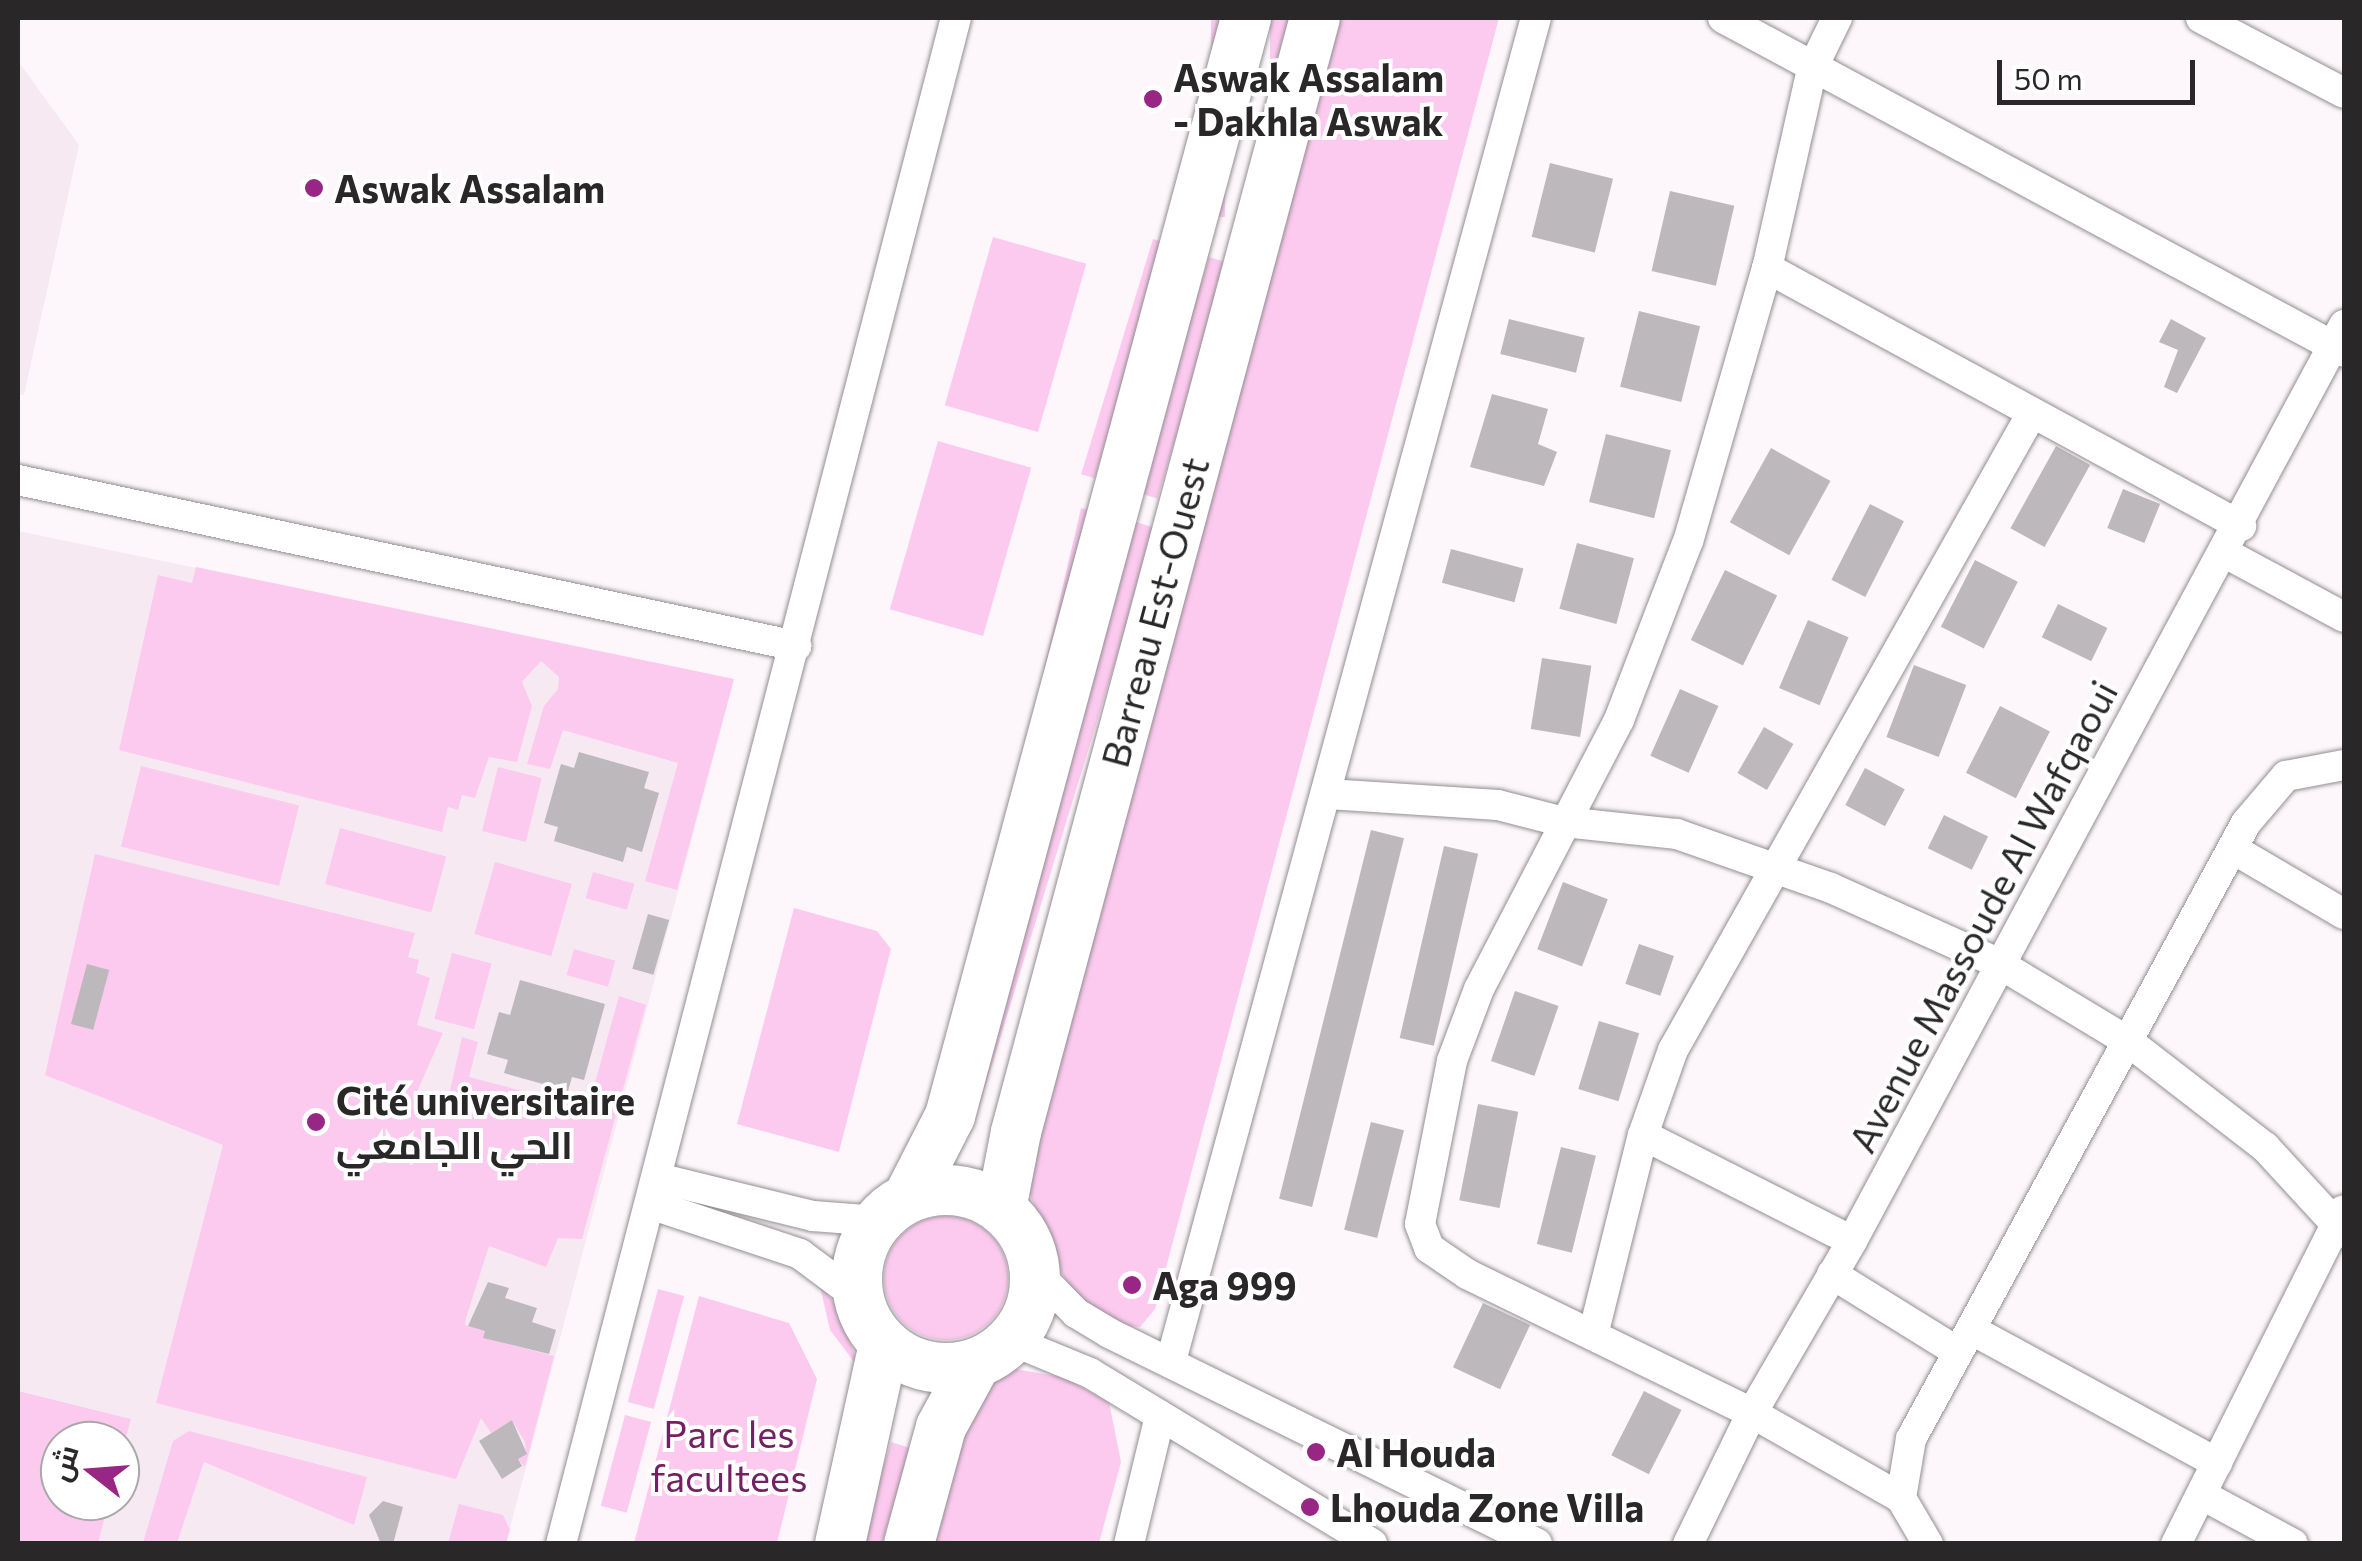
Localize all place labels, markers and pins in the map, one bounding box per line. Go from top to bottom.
place label: Aswak Assalam - Dakhla Aswak [1173,54,1444,143]
marker: Aswak Assalam - Dakhla Aswak [1142,88,1164,110]
place label: Aswak Assalam [334,165,605,211]
marker: Aswak Assalam [303,177,325,199]
place label: Cité universitaire الحي الجامعي [336,1077,635,1166]
marker: Cité universitaire الحي الجامعي [305,1111,327,1133]
place label: Aga 999 [1152,1262,1297,1308]
marker: Aga 999 [1121,1274,1143,1296]
place label: Al Houda [1336,1429,1496,1475]
marker: Al Houda [1305,1441,1327,1463]
place label: Lhouda Zone Villa [1330,1484,1644,1530]
marker: Lhouda Zone Villa [1299,1496,1321,1518]

